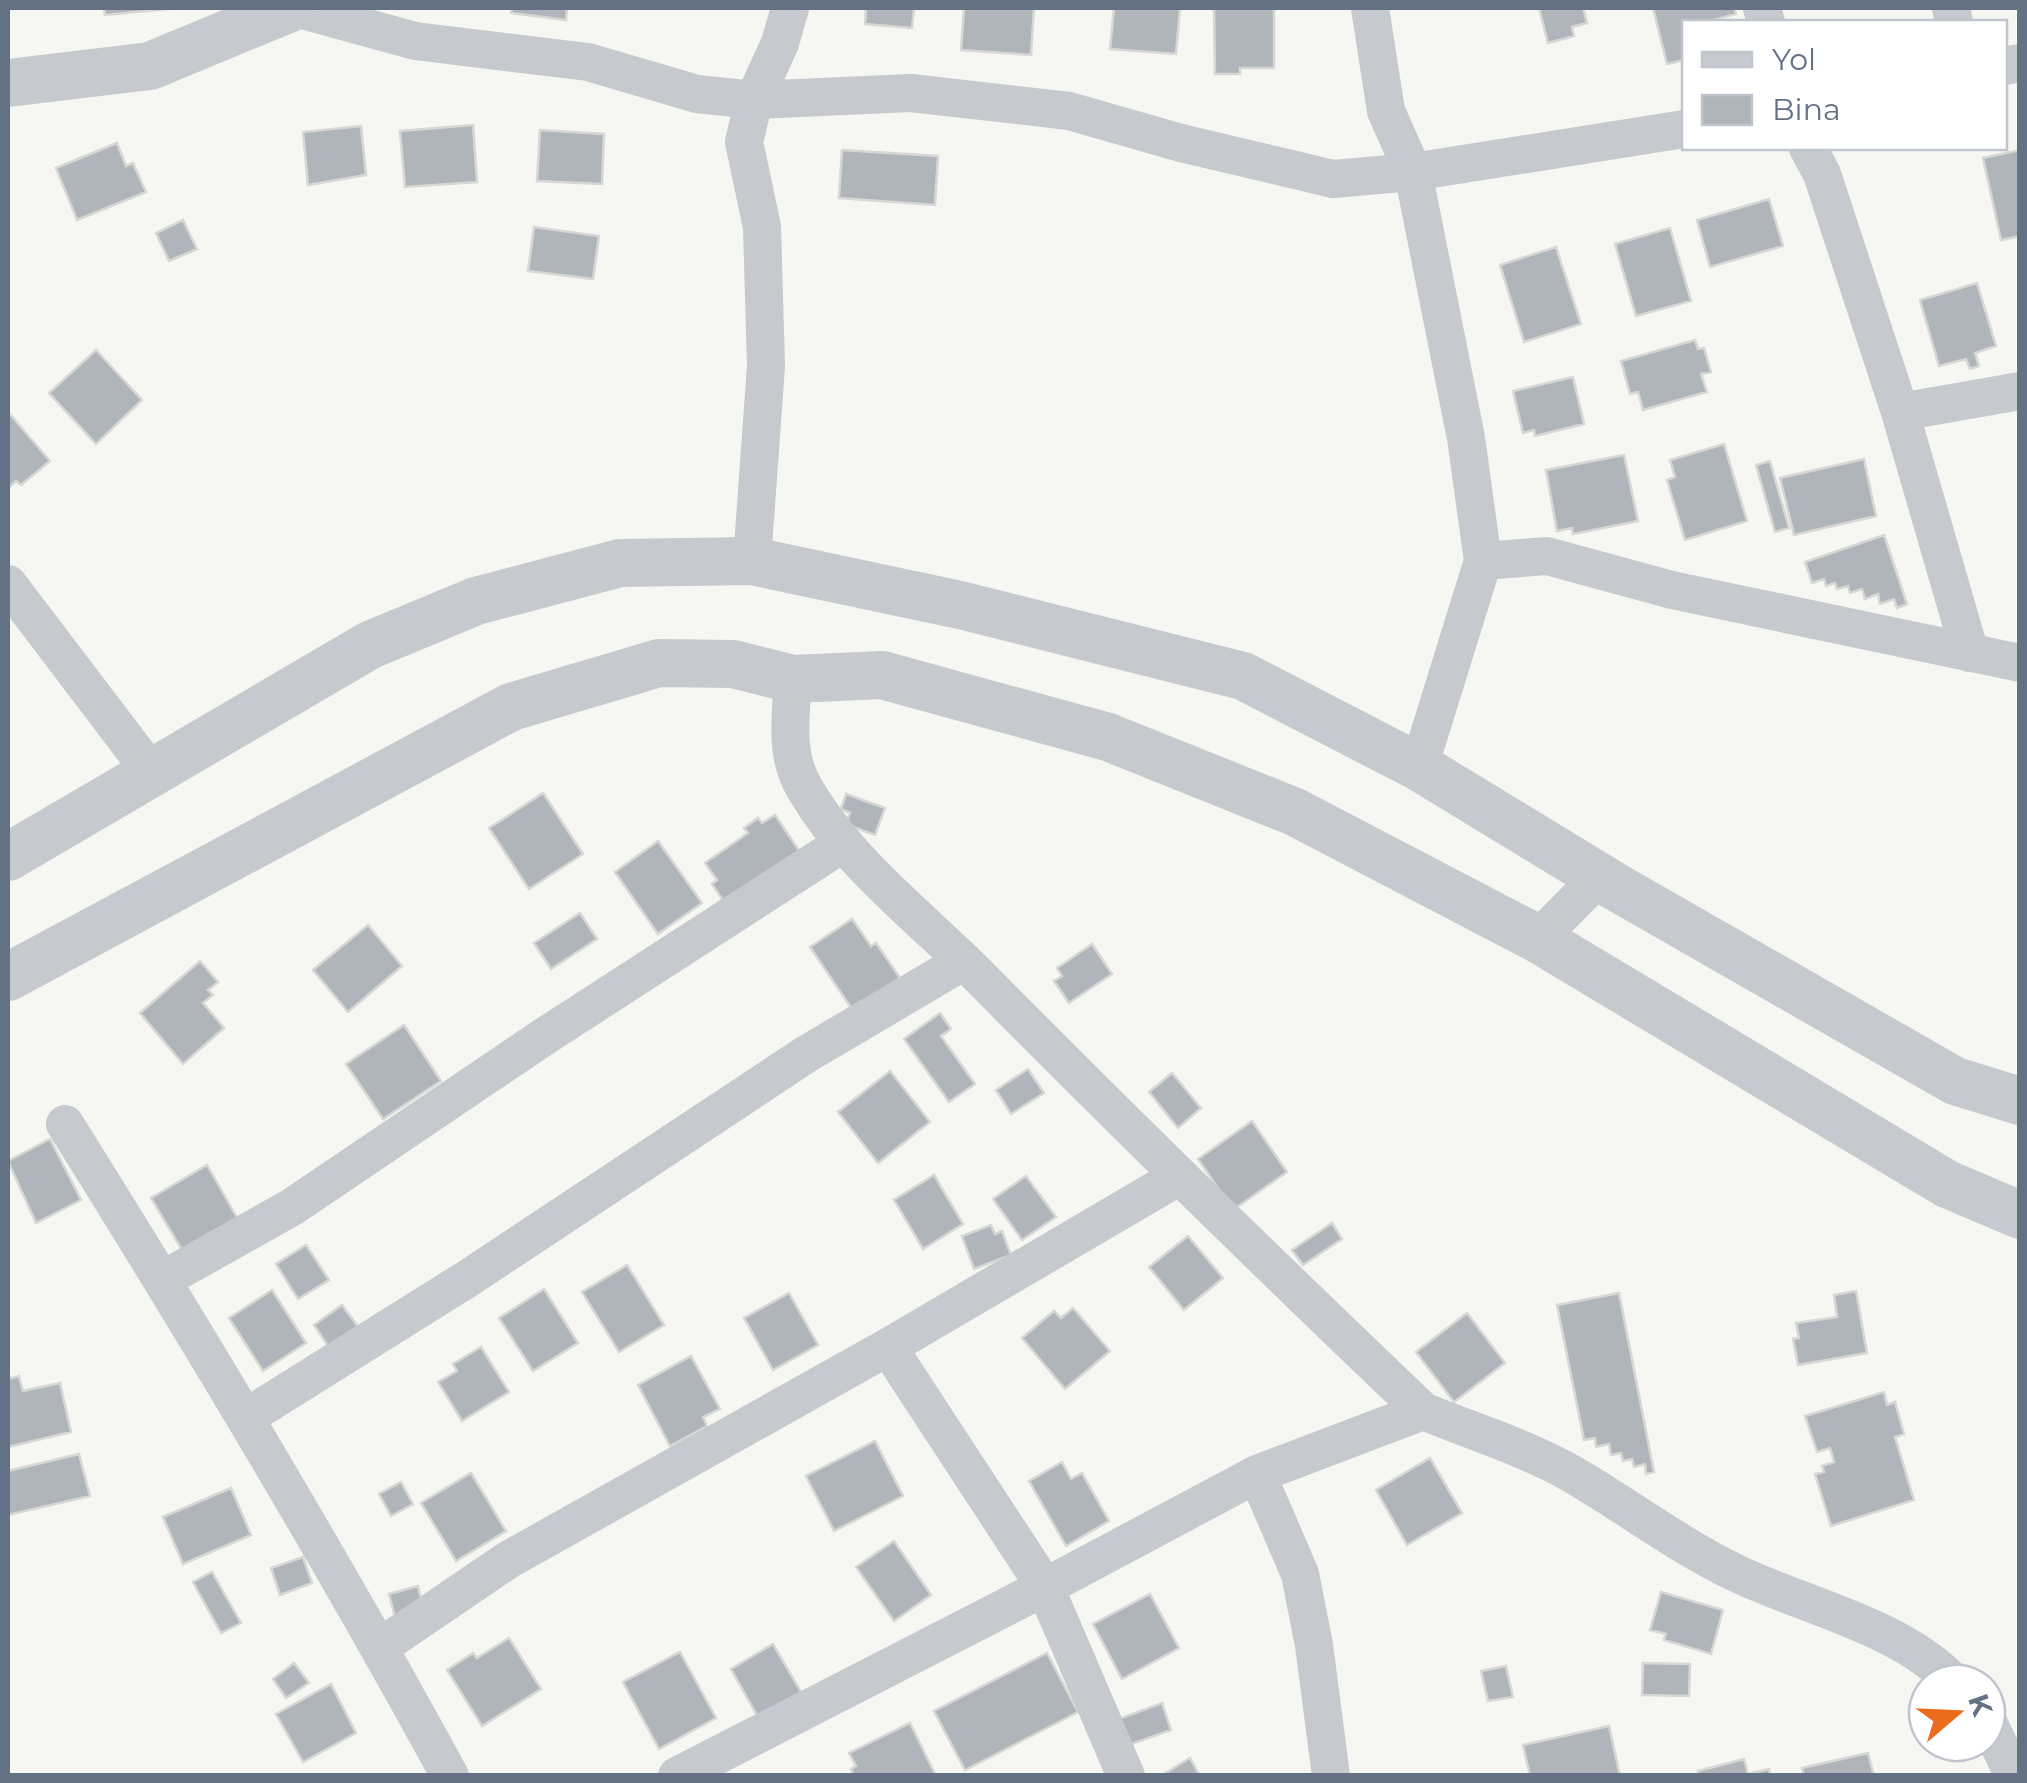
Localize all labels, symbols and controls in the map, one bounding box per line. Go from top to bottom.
legend [1682,20,2007,150]
text: Yol [1772,41,1816,78]
text: Bina [1772,91,1841,128]
north arrow [1907,1663,2007,1763]
text: K [1961,1690,2000,1721]

